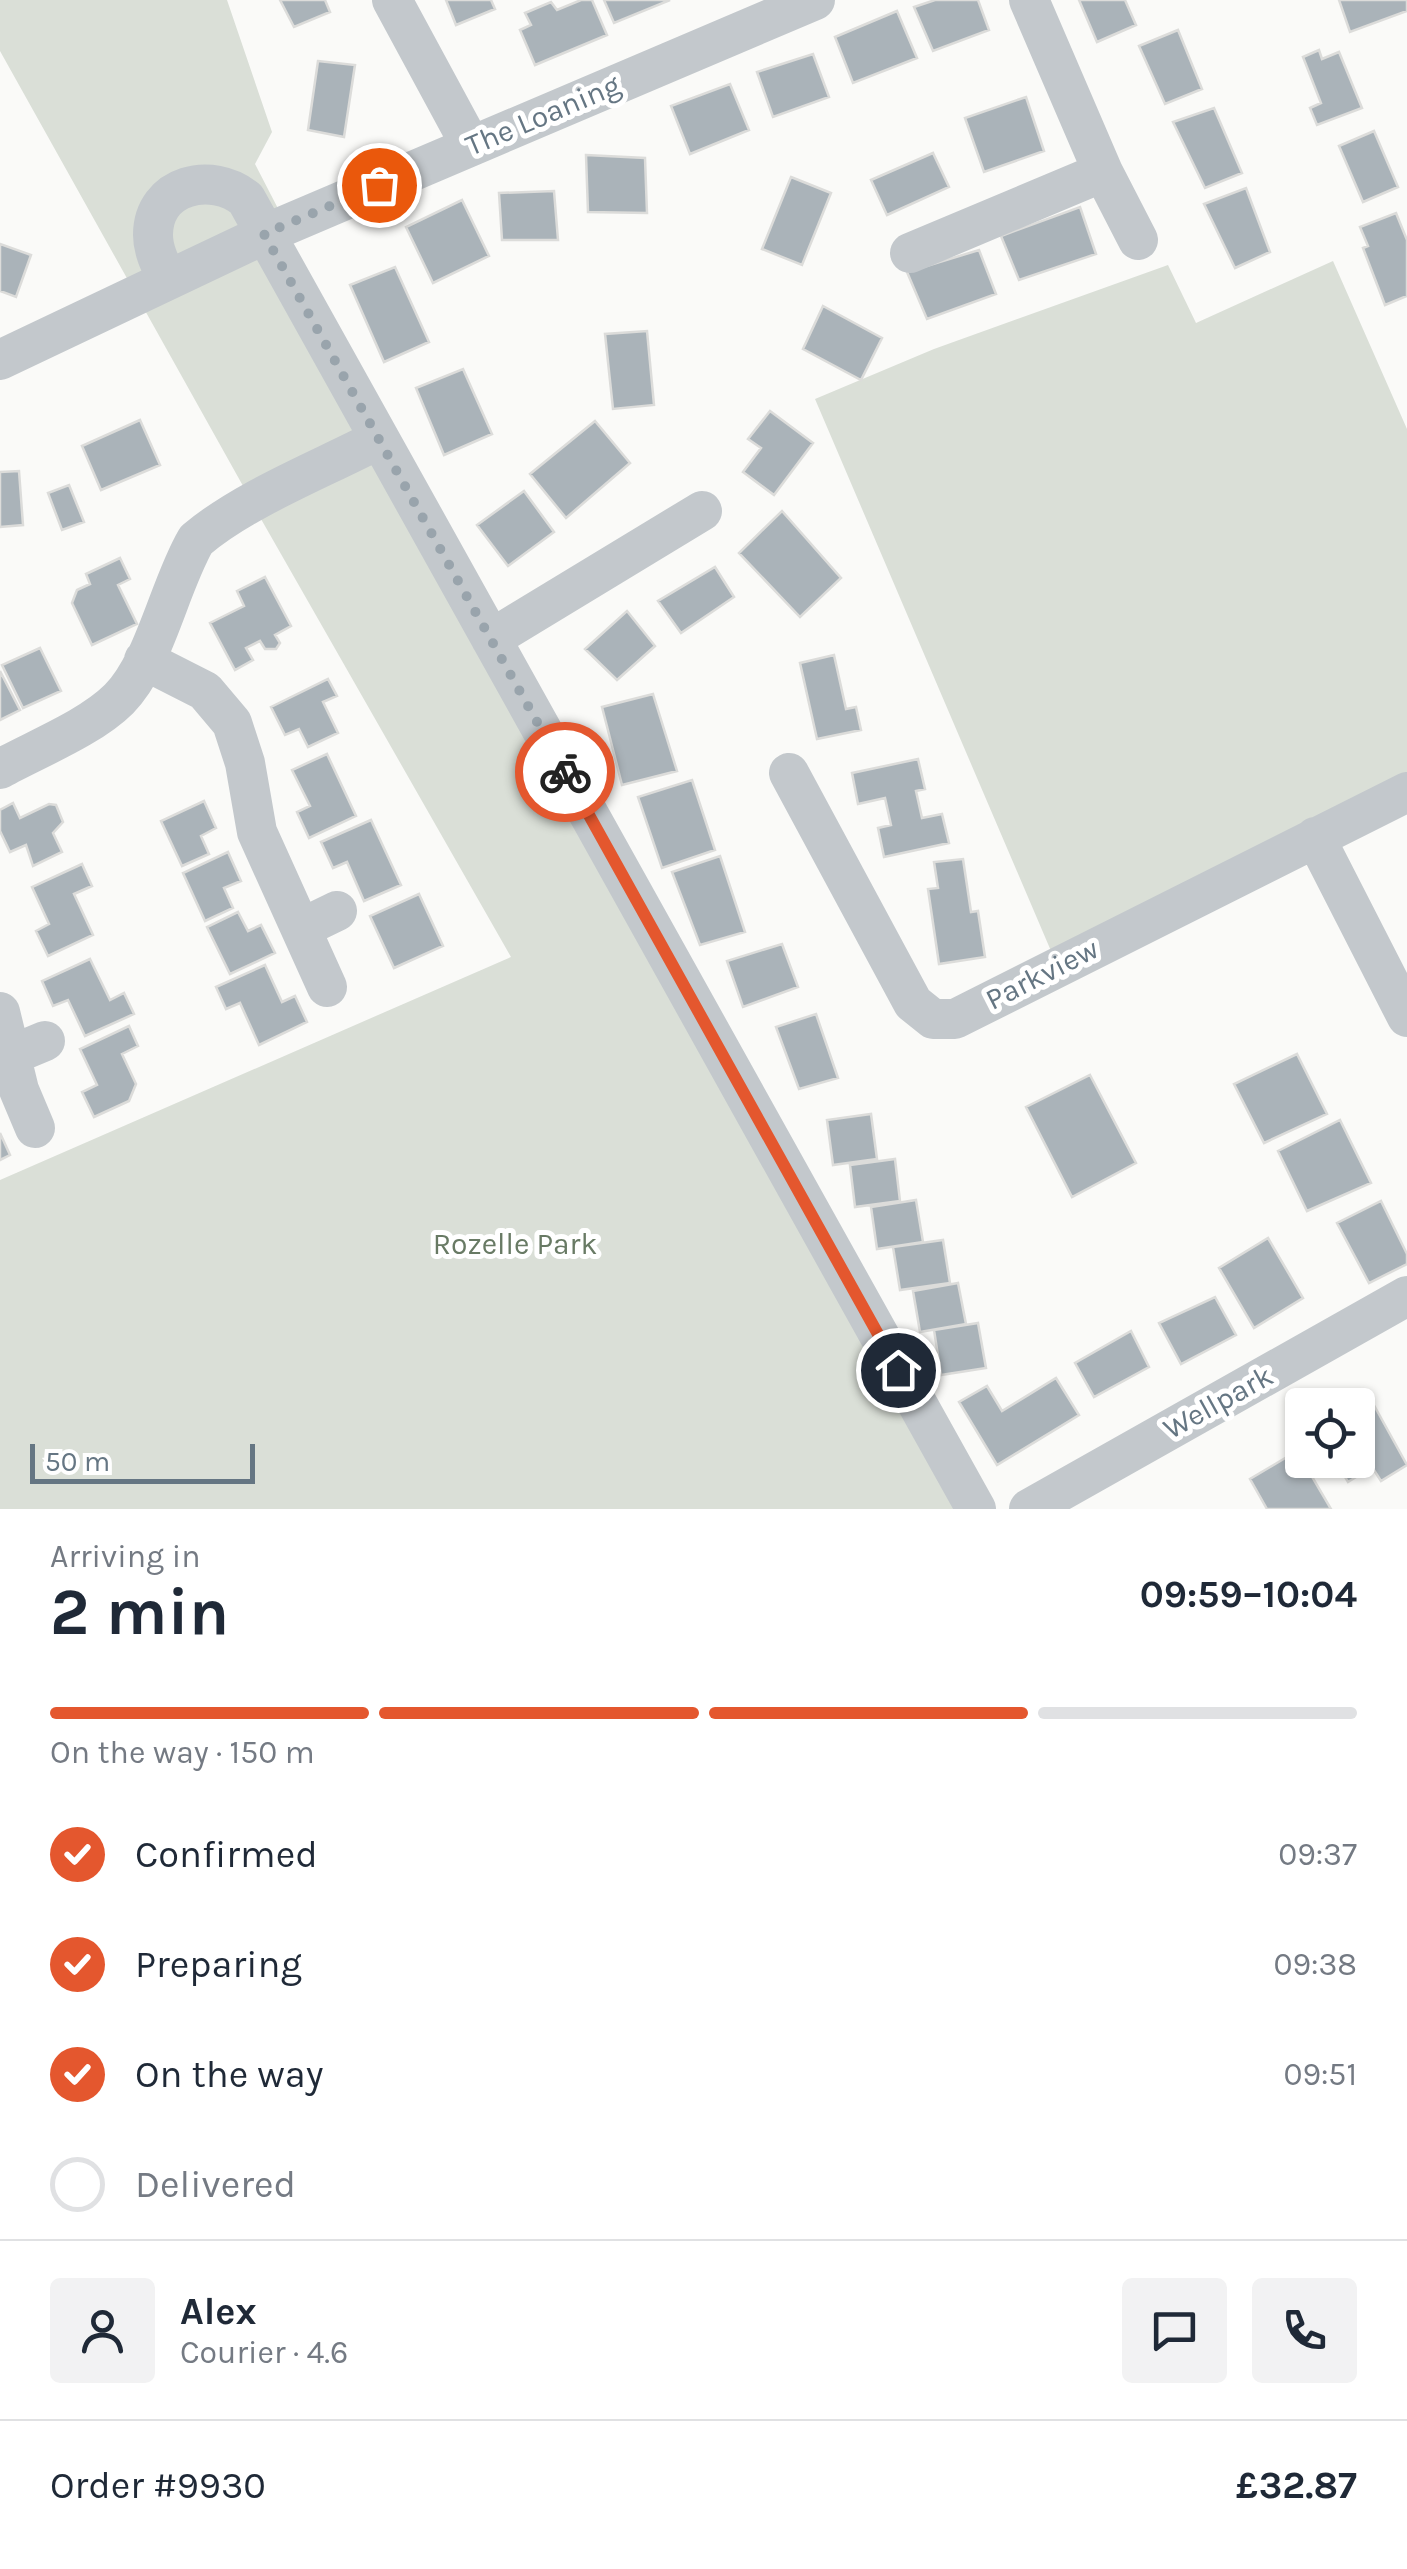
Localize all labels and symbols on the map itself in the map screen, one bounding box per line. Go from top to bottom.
street label: The Loaning [460,66,626,164]
pin [337,143,422,228]
courier [515,722,615,822]
street label: Parkview [979,930,1105,1018]
park label: Rozelle Park [433,1226,597,1262]
pin [856,1328,941,1413]
street label: Wellpark [1157,1357,1279,1447]
scale bar [30,1439,255,1483]

